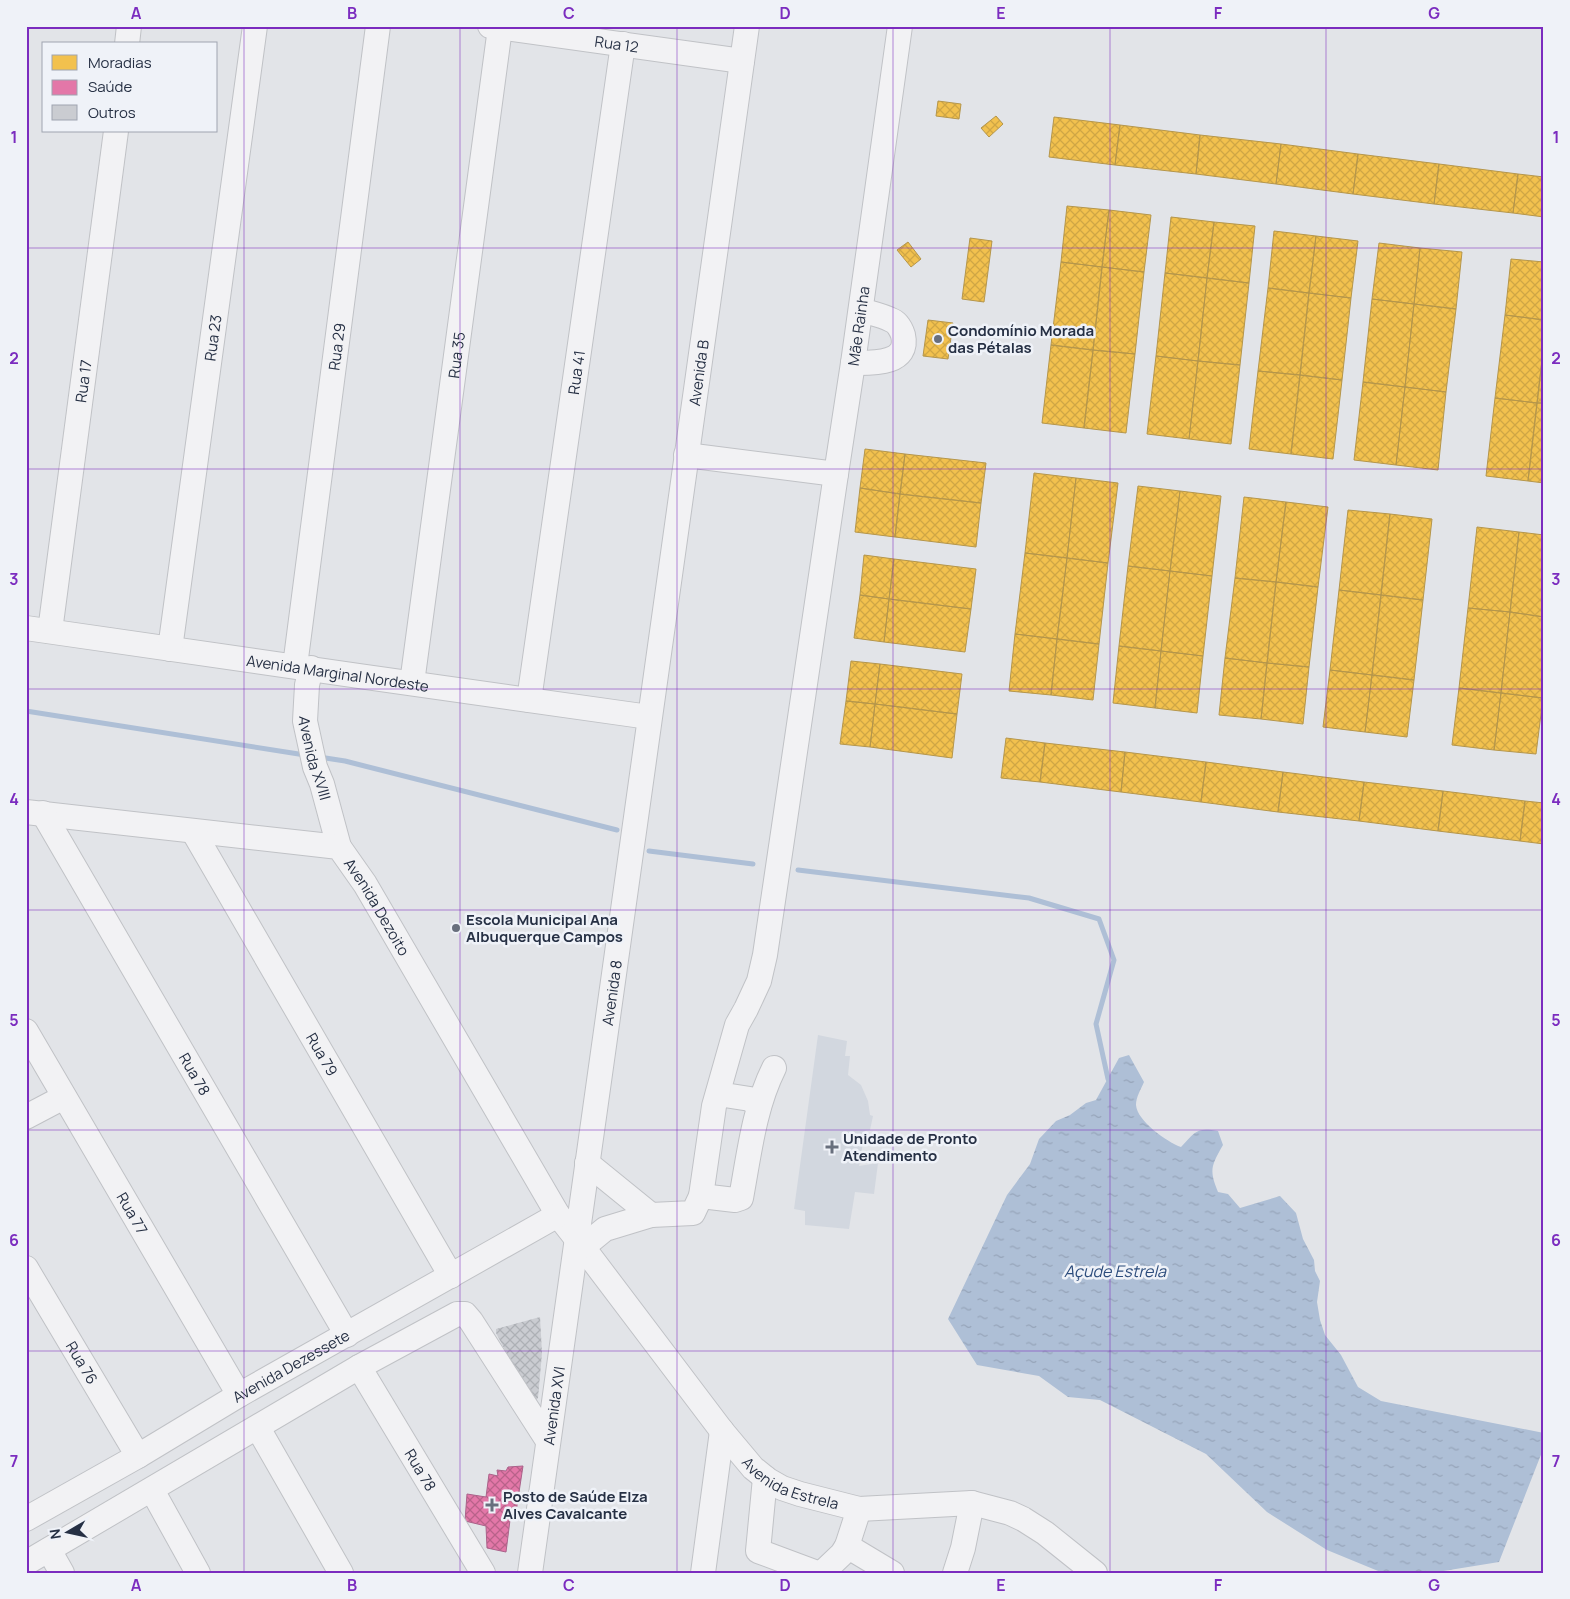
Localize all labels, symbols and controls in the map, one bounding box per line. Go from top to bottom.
text: A [131,2,142,24]
text: B [347,2,357,24]
text: C [563,2,575,24]
text: D [779,2,791,24]
text: E [996,2,1006,24]
text: F [1214,2,1223,24]
text: G [1428,2,1440,24]
street label: Rua 12 [593,30,640,57]
legend [42,42,218,132]
text: Moradias [88,52,152,73]
text: Saúde [88,76,132,97]
text: Outros [88,102,136,123]
text: 1 [10,126,18,148]
text: 1 [1552,126,1560,148]
street label: Mãe Rainha [842,285,874,367]
street label: Rua 23 [199,313,226,362]
place label: Condomínio Morada das Pétalas [948,320,1094,358]
street label: Rua 29 [323,322,350,372]
street label: Rua 35 [443,330,470,379]
marker: Condomínio Morada das Pétalas [932,333,944,345]
street label: Avenida B [683,338,713,407]
text: 2 [9,347,19,369]
text: 2 [1551,347,1561,369]
street label: Rua 41 [562,349,589,396]
street label: Rua 17 [70,358,96,404]
text: 3 [9,568,19,590]
text: 3 [1551,568,1561,590]
street label: Avenida Marginal Nordeste [245,649,431,696]
street label: Avenida XVIII [294,716,336,802]
text: 4 [9,788,19,810]
text: 4 [1551,788,1561,810]
street label: Avenida Dezoito [339,854,415,959]
place label: Escola Municipal Ana Albuquerque Campos [466,909,623,947]
marker: Escola Municipal Ana Albuquerque Campos [450,922,462,934]
street label: Avenida 8 [596,958,626,1027]
text: 5 [9,1009,19,1031]
text: 5 [1551,1009,1561,1031]
street label: Rua 79 [302,1029,343,1080]
street label: Rua 78 [174,1049,216,1099]
place label: Unidade de Pronto Atendimento [843,1128,977,1166]
marker: Unidade de Pronto Atendimento [825,1140,839,1154]
street label: Rua 77 [112,1188,153,1238]
text: 6 [9,1229,19,1251]
text: 6 [1551,1229,1561,1251]
water label: Açude Estrela [1064,1260,1167,1282]
street label: Avenida Dezessete [228,1324,353,1407]
street label: Rua 76 [61,1337,103,1388]
street label: Avenida XVI [538,1365,569,1446]
street label: Rua 78 [400,1445,442,1495]
text: 7 [10,1450,18,1472]
text: 7 [1552,1450,1560,1472]
street label: Avenida Estrela [737,1452,841,1514]
place label: Posto de Saúde Elza Alves Cavalcante [503,1486,648,1524]
marker: Posto de Saúde Elza Alves Cavalcante [485,1498,499,1512]
north arrow [42,1506,92,1556]
text: N [44,1528,65,1541]
text: A [131,1574,142,1596]
text: B [347,1574,357,1596]
text: C [563,1574,575,1596]
text: D [779,1574,791,1596]
text: E [996,1574,1006,1596]
text: F [1214,1574,1223,1596]
text: G [1428,1574,1440,1596]

